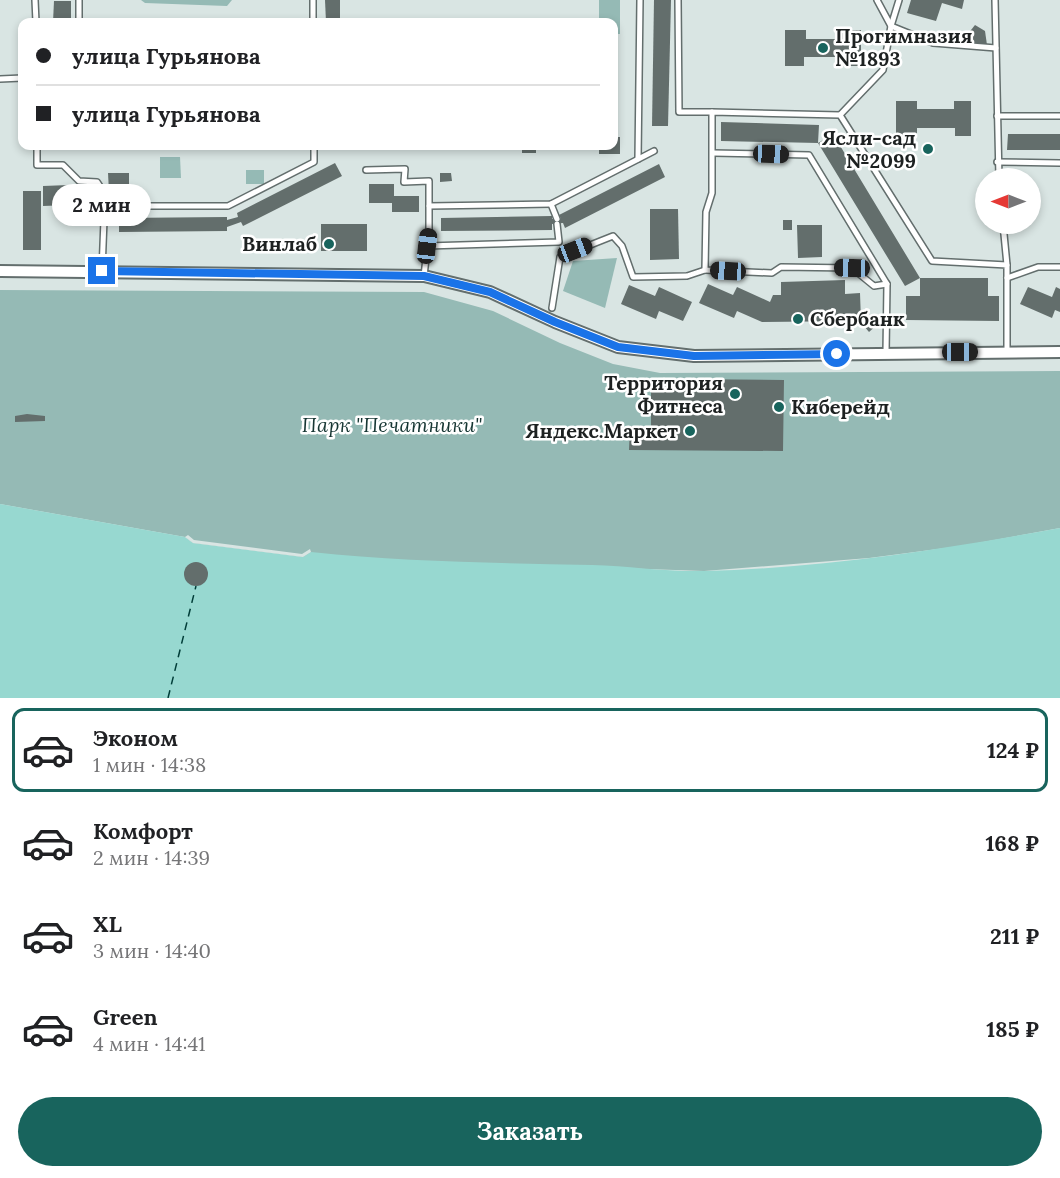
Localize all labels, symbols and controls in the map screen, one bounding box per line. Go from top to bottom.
place label: Прогимназия №1893 [835,23,973,71]
marker: Прогимназия №1893 [816,41,830,55]
text: улица Гурьянова [72,42,261,70]
text: улица Гурьянова [72,100,261,128]
place label: Ясли-сад №2099 [821,125,916,173]
marker: Ясли-сад №2099 [921,142,935,156]
car [753,144,789,164]
north arrow [975,168,1041,234]
map controls [975,168,1041,234]
callout: 2 мин [52,184,152,226]
text: 2 мин [72,192,131,217]
car [416,227,438,265]
place label: Винлаб [242,231,317,256]
car [555,235,595,265]
marker: Винлаб [322,237,336,251]
route end [88,257,115,284]
car [834,259,870,277]
car [710,261,746,281]
place label: Сбербанк [810,306,905,331]
marker: Сбербанк [791,312,805,326]
route start [823,340,850,367]
car [942,343,978,361]
place label: Территория Фитнеса [604,370,724,418]
marker: Территория Фитнеса [728,387,742,401]
place label: Киберейд [791,394,890,419]
marker: Киберейд [772,400,786,414]
park label: Парк "Печатники" [302,412,482,437]
place label: Яндекс.Маркет [525,418,679,443]
marker: Яндекс.Маркет [683,424,697,438]
icon: car [21,723,75,777]
text: Эконом [93,724,178,752]
text: 124 ₽ [987,736,1039,764]
text: 1 мин · 14:38 [93,752,206,777]
icon: car [21,816,75,870]
text: Комфорт [93,817,193,845]
text: 168 ₽ [985,829,1039,857]
text: 2 мин · 14:39 [93,845,210,870]
icon: car [21,909,75,963]
text: XL [93,910,122,938]
text: 211 ₽ [990,922,1039,950]
text: 3 мин · 14:40 [93,938,211,963]
icon: car [21,1002,75,1056]
text: Green [93,1003,158,1031]
text: 185 ₽ [986,1015,1039,1043]
text: 4 мин · 14:41 [93,1031,206,1056]
button: Заказать [18,1097,1042,1166]

